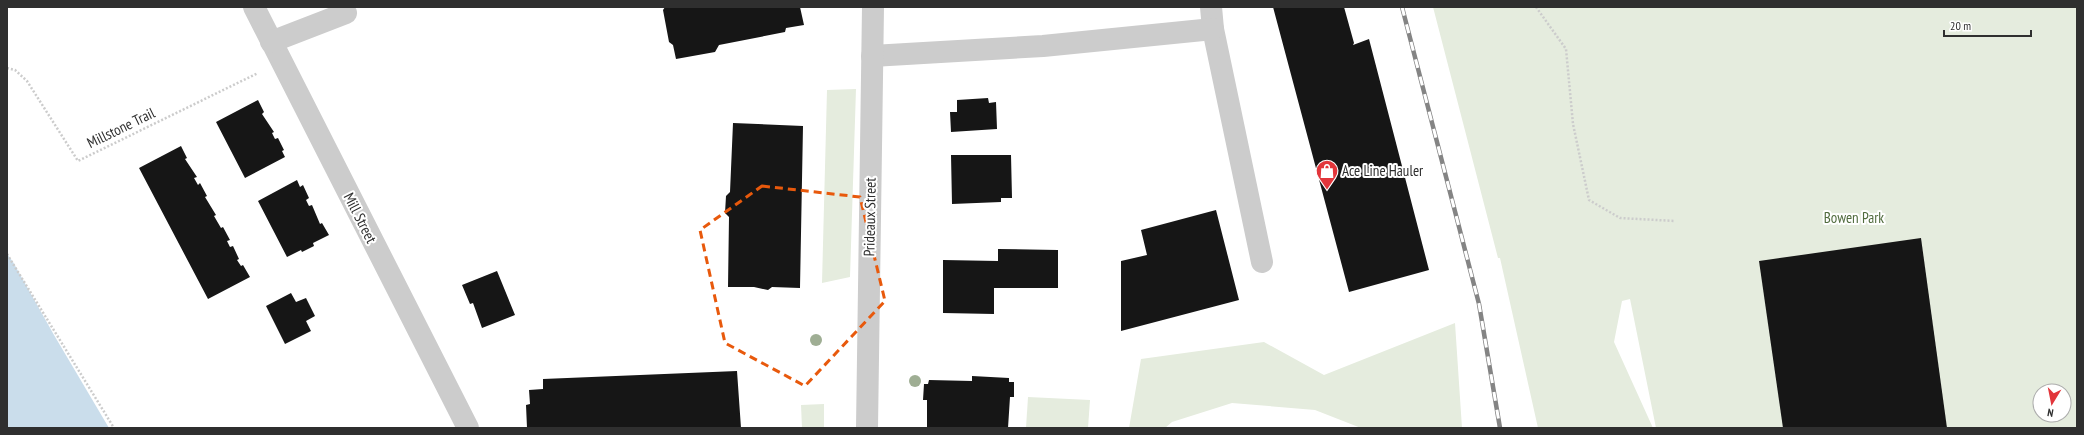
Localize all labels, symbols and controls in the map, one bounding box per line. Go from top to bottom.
scale bar [1944,12,2031,38]
text: 20 m [1950,18,1971,33]
street label: Millstone Trail [84,103,158,152]
shop icon: Ace Line Hauler [1314,158,1340,191]
place label: Ace Line Hauler [1342,161,1424,180]
street label: Prideaux Street [859,177,880,257]
street label: Mill Street [340,189,381,246]
park label: Bowen Park [1824,208,1884,227]
north arrow [2032,383,2072,423]
text: N [2046,405,2054,420]

